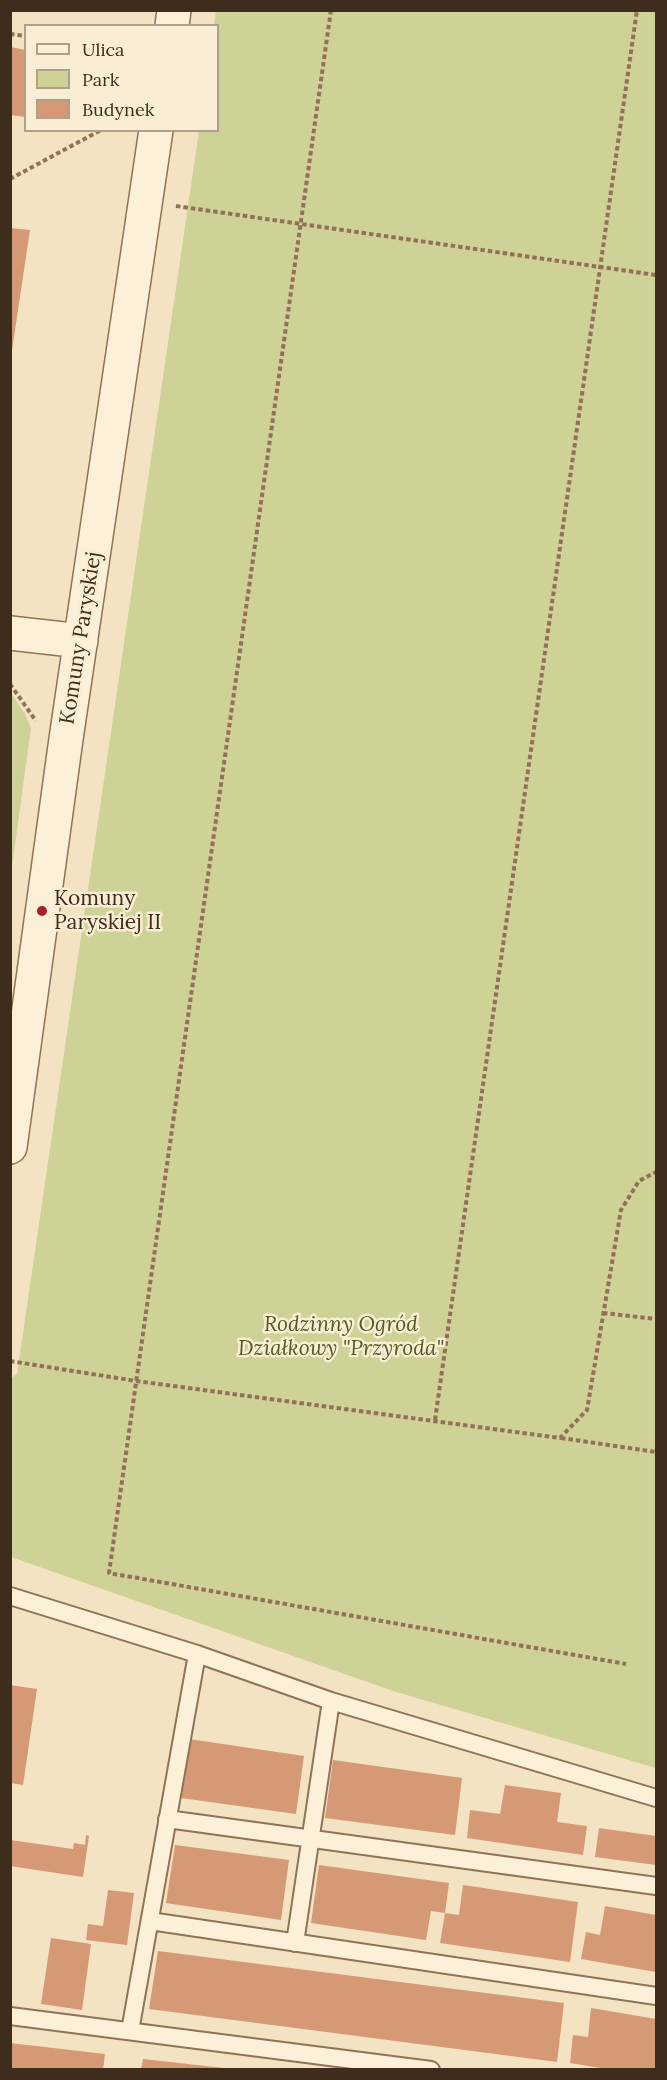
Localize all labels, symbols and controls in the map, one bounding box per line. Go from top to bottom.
legend [24,24,219,132]
text: Ulica [82,38,124,61]
text: Park [82,68,119,91]
text: Budynek [82,98,154,121]
street label: Komuny Paryskiej [55,550,107,726]
place label: Komuny Paryskiej II [54,886,161,936]
marker: Komuny Paryskiej II [35,904,49,918]
park label: Rodzinny Ogród Działkowy "Przyroda" [238,1312,444,1362]

